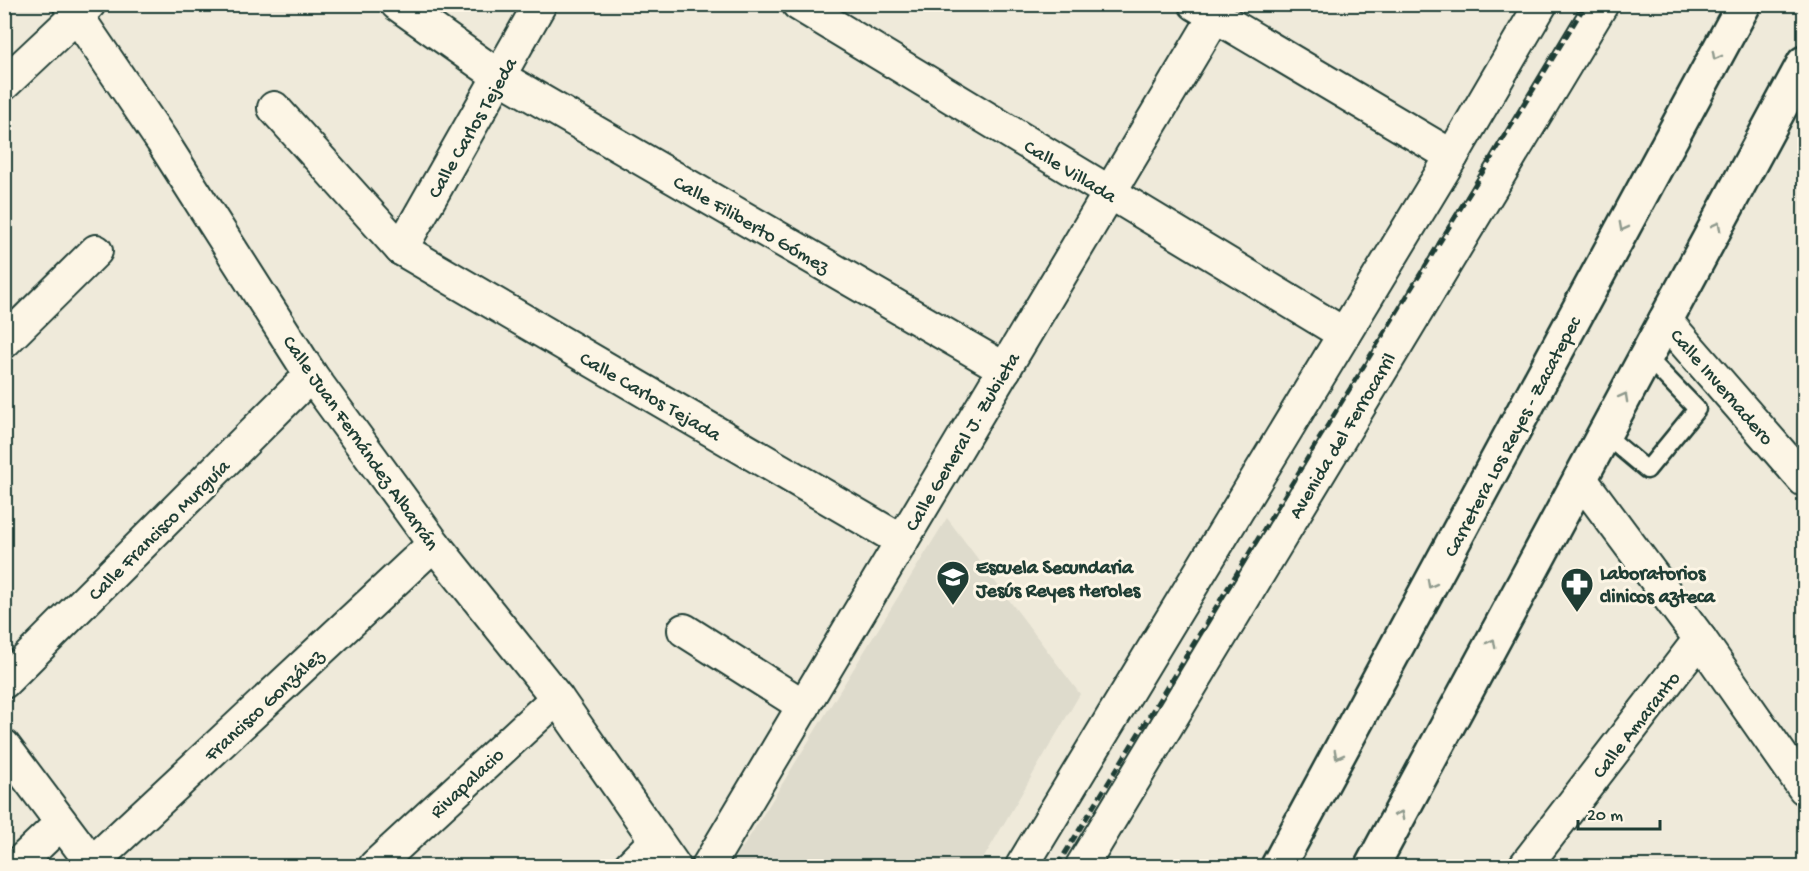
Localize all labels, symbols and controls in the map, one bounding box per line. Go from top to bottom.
one-way arrow [1712,50,1723,60]
street label: Calle Carlos Tejeda [424,54,524,203]
street label: Calle Villada [1019,136,1120,210]
street label: Calle Filiberto Gómez [668,172,834,281]
one-way arrow [1619,221,1630,232]
one-way arrow [1710,222,1721,232]
street label: Carretera Los Reyes - Zacatepec [1441,312,1588,562]
street label: Calle Invernadero [1664,325,1777,451]
street label: Calle Juan Fernández Albarrán [276,332,443,556]
street label: Calle Carlos Tejada [574,348,725,448]
street label: Calle General J. Zubieta [902,349,1027,536]
street label: Avenida del Ferrocarril [1285,350,1403,524]
one-way arrow [1617,393,1628,403]
street label: Calle Francisco Murguía [85,455,237,607]
place label: Escuela Secundaria Jesús Reyes Heroles [975,558,1142,604]
school or university icon: Escuela Secundaria Jesús Reyes Heroles [935,559,971,606]
place label: Laboratorios clinicos azteca [1600,564,1716,610]
pharmacy icon: Laboratorios clinicos azteca [1559,566,1595,613]
one-way arrow [1427,578,1438,588]
one-way arrow [1485,639,1496,649]
street label: Francisco González [200,645,331,768]
street label: Calle Amaranto [1589,668,1687,784]
street label: Rivapalacio [427,745,510,825]
one-way arrow [1334,749,1345,760]
scale bar [1578,793,1660,831]
text: 20 m [1587,806,1623,827]
one-way arrow [1393,811,1404,821]

